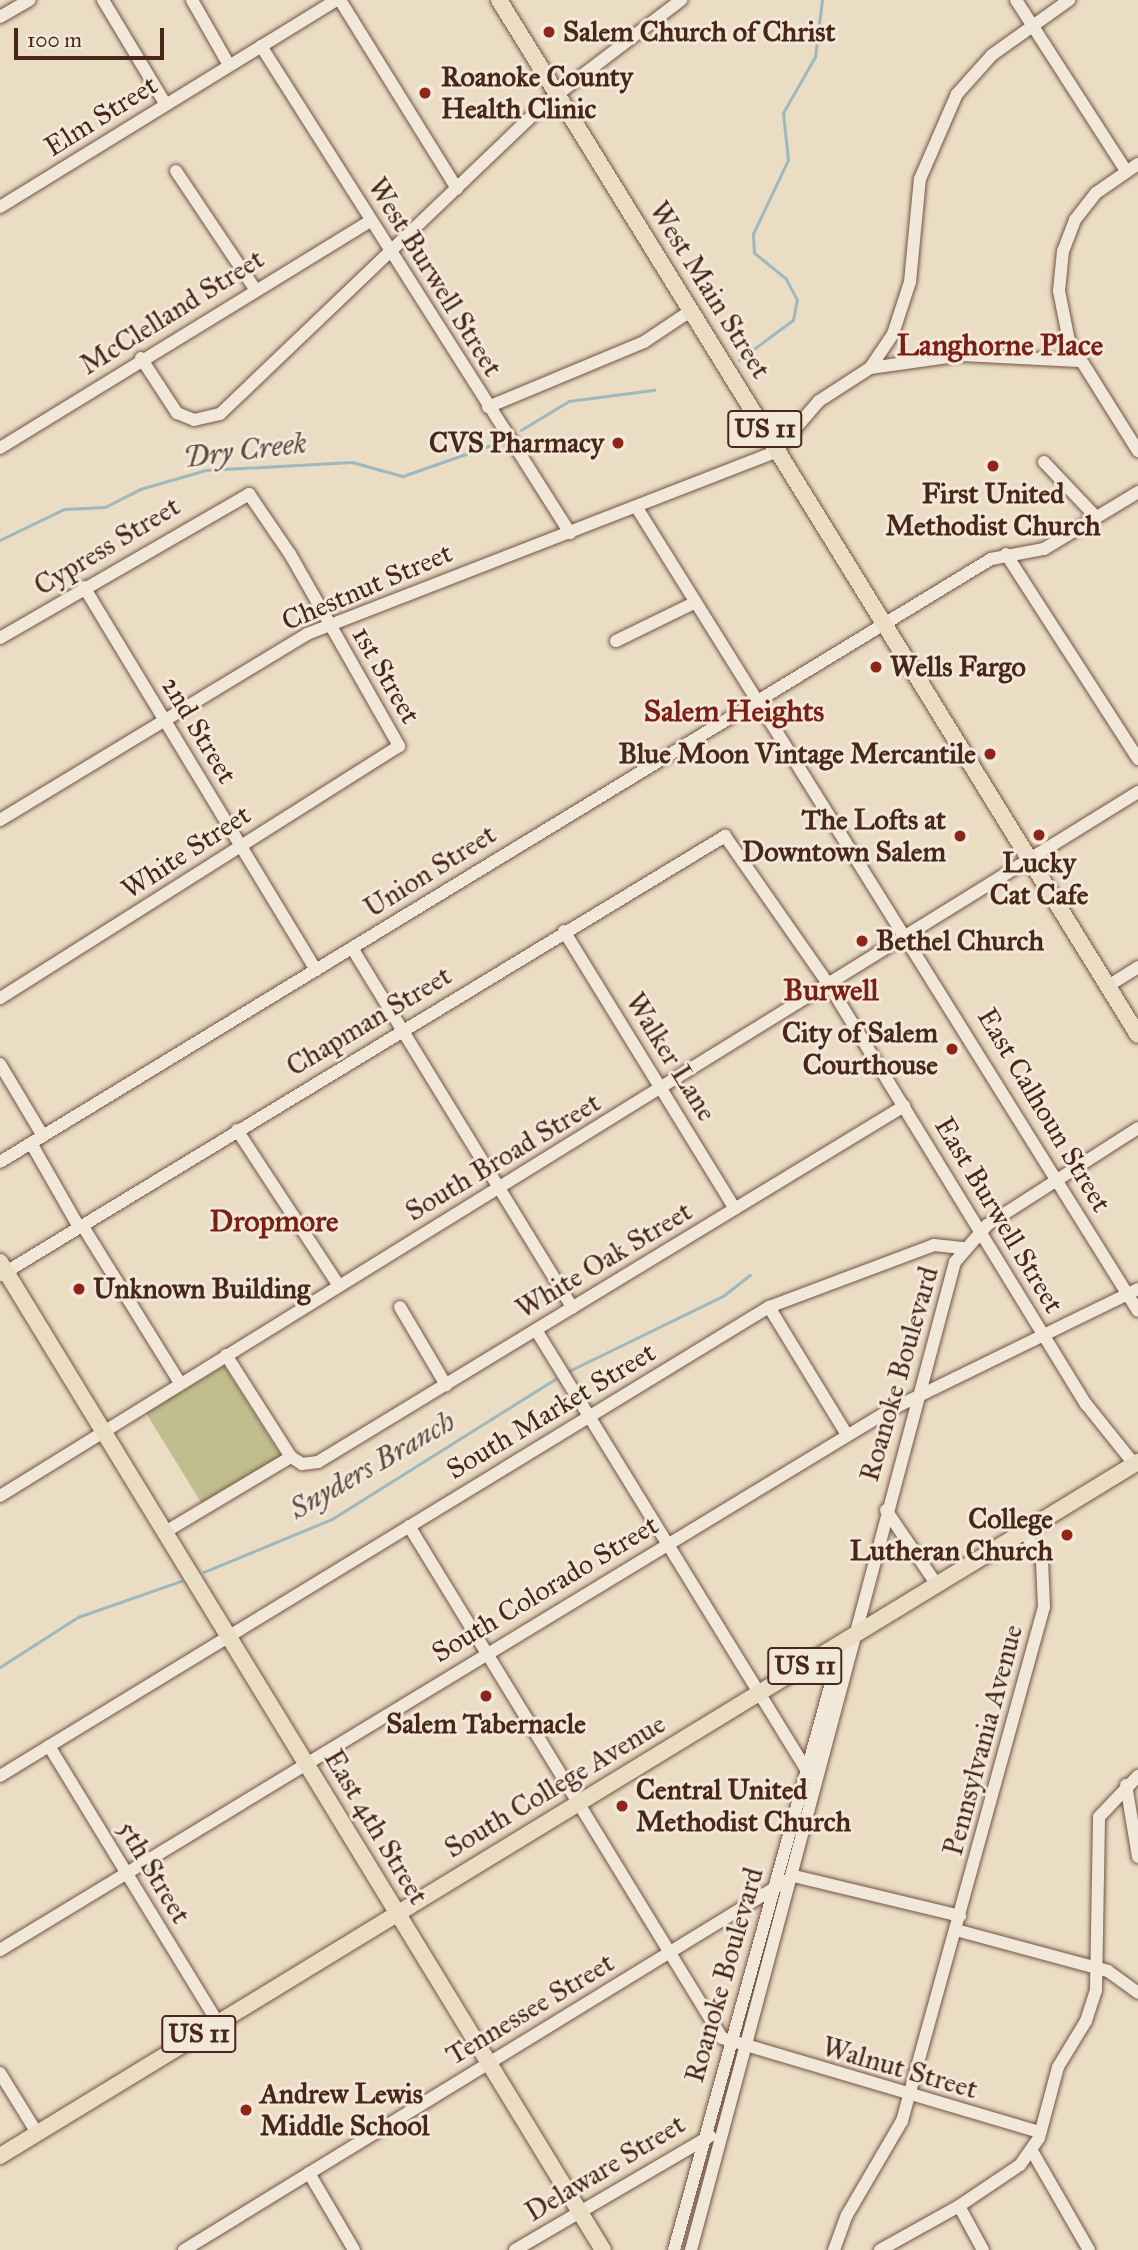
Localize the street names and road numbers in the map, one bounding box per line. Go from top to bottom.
street label: Elm Street [38,68,164,164]
street label: West Burwell Street [360,171,510,383]
street label: West Main Street [642,195,778,385]
street label: McClelland Street [74,242,270,382]
road number: US 11 [726,406,804,452]
street label: Cypress Street [28,489,186,603]
street label: Chestnut Street [277,536,457,638]
street label: 1st Street [345,620,427,730]
street label: 2nd Street [154,671,244,789]
street label: White Street [115,798,257,906]
street label: Union Street [358,817,502,925]
street label: Chapman Street [280,959,458,1083]
street label: Walker Lane [618,987,724,1127]
street label: East Calhoun Street [970,1002,1118,1218]
street label: South Broad Street [399,1086,607,1228]
street label: East Burwell Street [927,1111,1071,1319]
street label: White Oak Street [510,1194,698,1326]
street label: Roanoke Boulevard [852,1263,946,1485]
street label: South Market Street [440,1335,662,1487]
street label: South Colorado Street [426,1508,664,1670]
street label: Pennsylvania Avenue [936,1621,1030,1859]
road number: US 11 [766,1644,844,1688]
street label: South College Avenue [438,1707,672,1865]
street label: East 4th Street [317,1743,435,1911]
street label: 5th Street [110,1814,198,1930]
street label: Roanoke Boulevard [677,1864,771,2086]
street label: Tennessee Street [440,1946,620,2072]
road number: US 11 [160,2011,238,2056]
street label: Walnut Street [818,2030,982,2106]
street label: Delaware Street [519,2107,691,2229]

